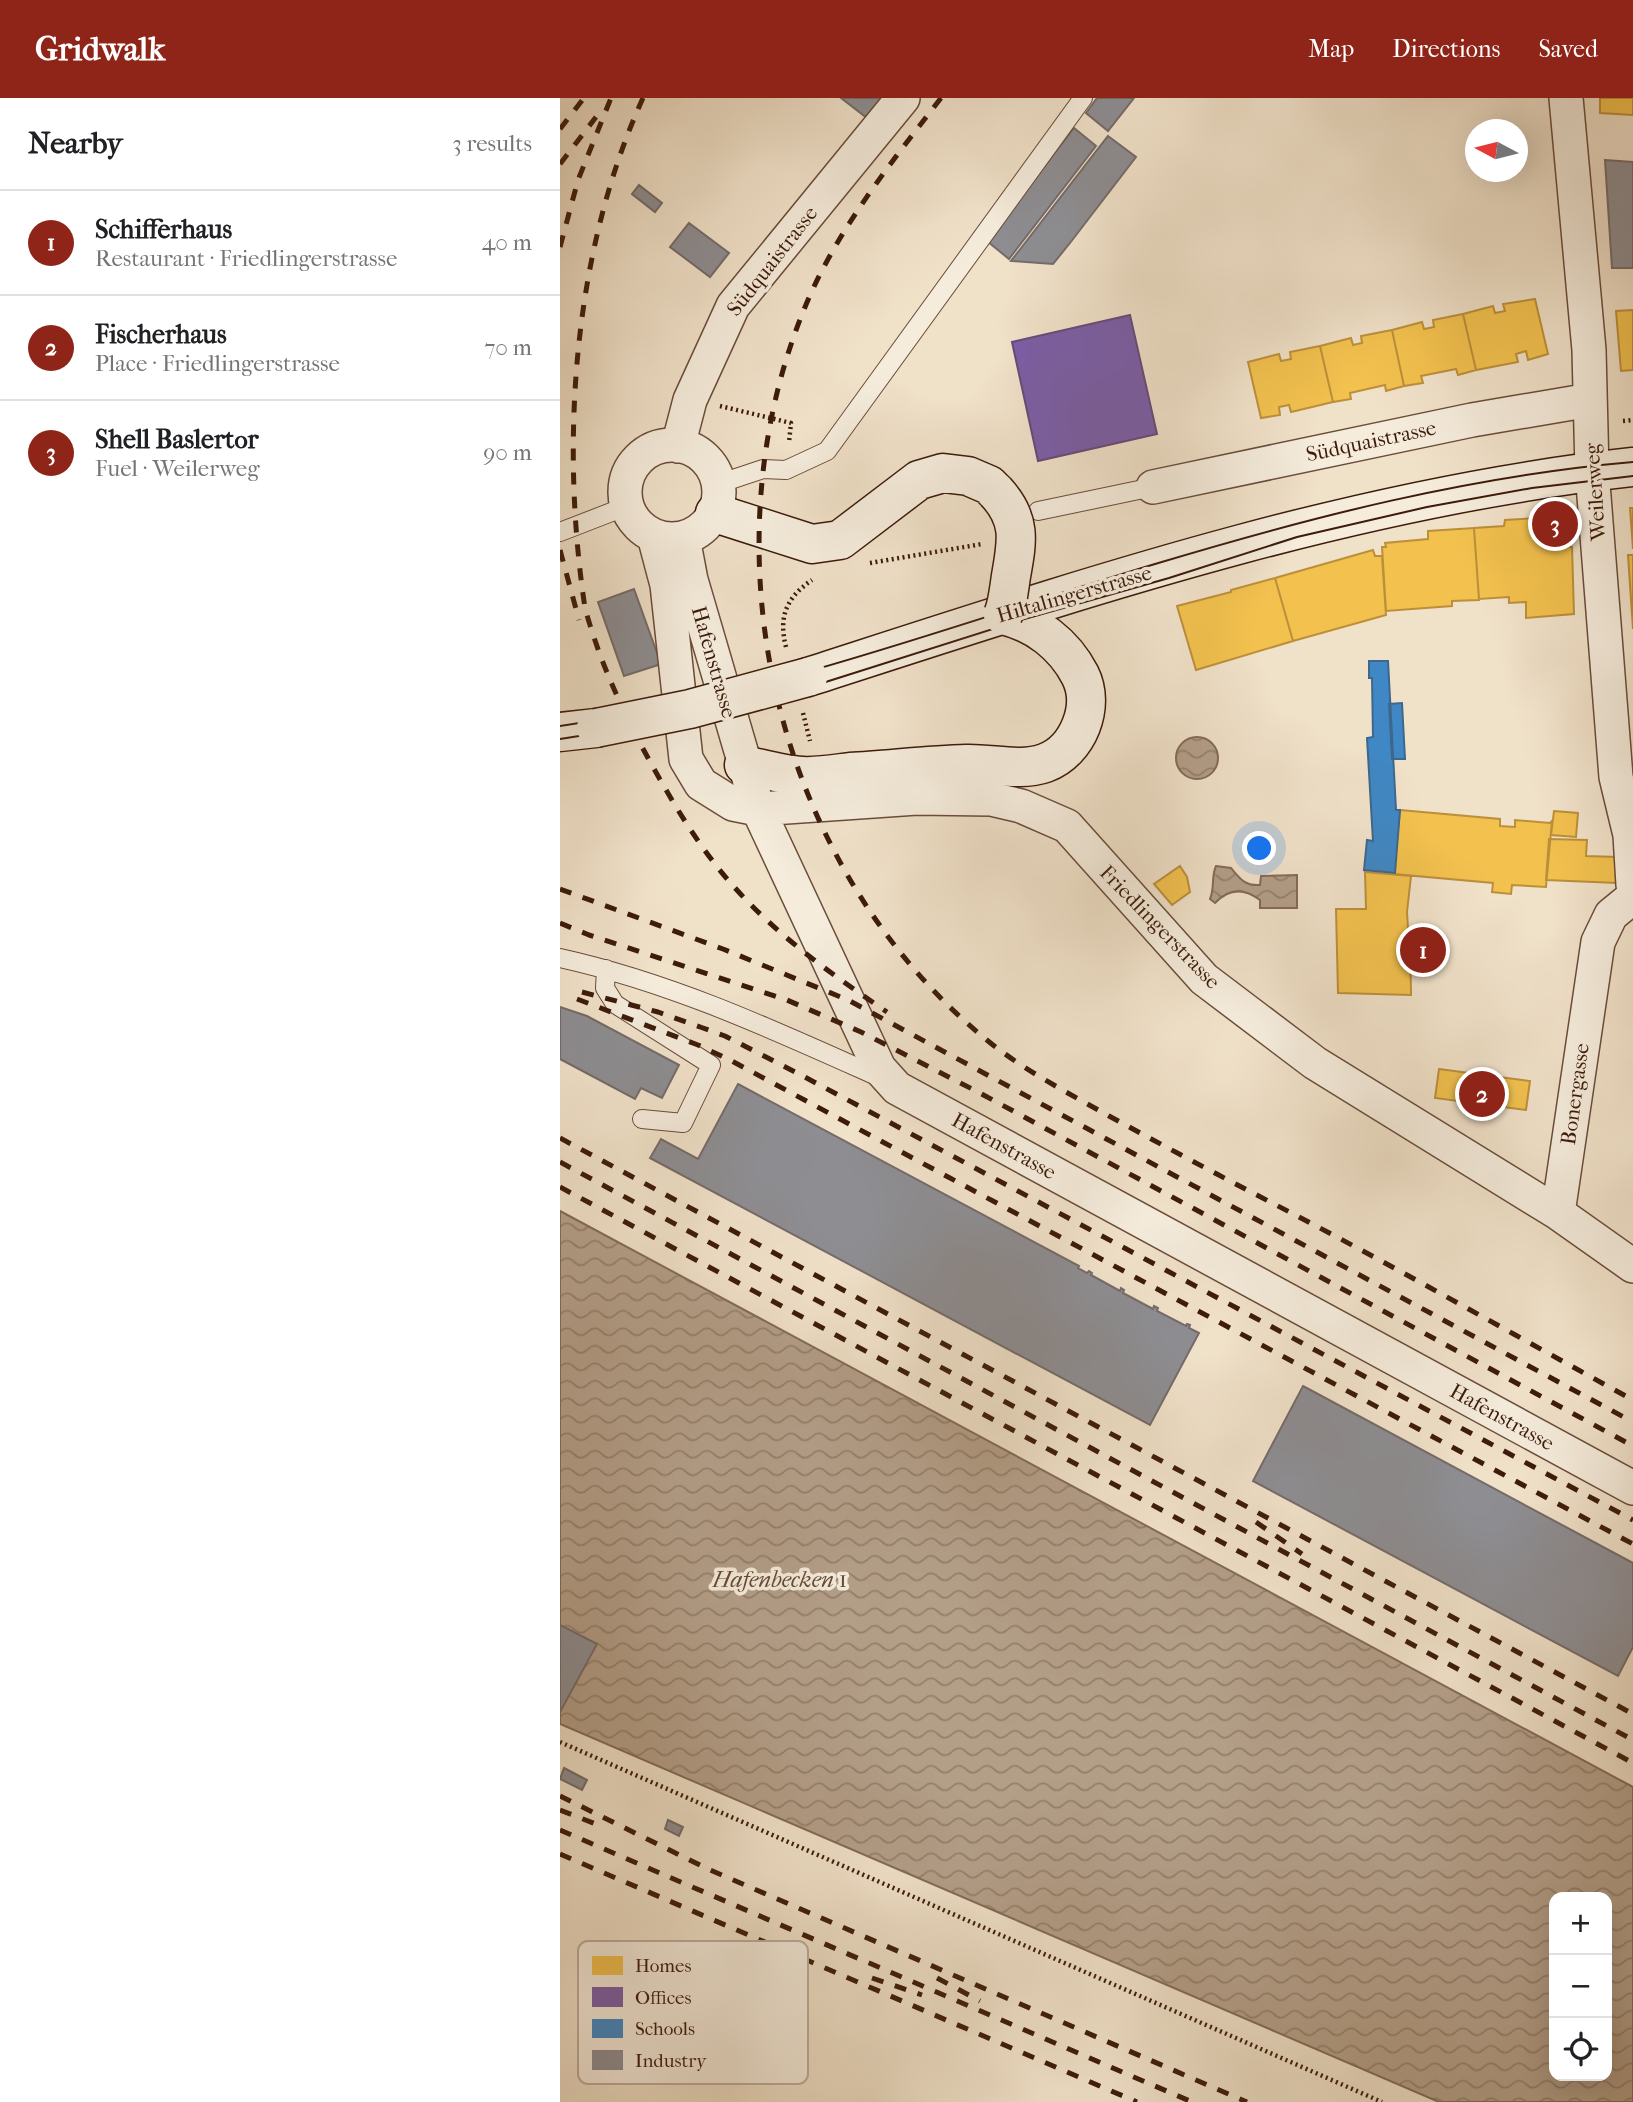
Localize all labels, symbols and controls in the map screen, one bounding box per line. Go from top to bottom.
text: Gridwalk [35,30,165,69]
text: Map [1308,35,1354,63]
text: Directions [1392,35,1500,63]
text: Saved [1538,35,1598,63]
north arrow [1465,119,1528,182]
text: Nearby [28,126,123,161]
text: 3 results [452,130,532,157]
street label: Südquaistrasse [722,201,822,321]
text: Schifferhaus [95,214,232,245]
text: 1 [47,229,55,256]
text: 40 m [482,229,532,256]
text: Restaurant · Friedlingerstrasse [95,245,397,272]
text: Fischerhaus [95,319,227,350]
text: 2 [45,334,57,361]
text: 70 m [484,334,532,361]
text: Place · Friedlingerstrasse [95,350,340,377]
street label: Südquaistrasse [1304,415,1438,467]
text: Shell Baslertor [95,424,258,455]
text: 3 [46,439,56,466]
text: 90 m [483,439,532,466]
street label: Weilerweg [1580,442,1610,543]
text: Fuel · Weilerweg [95,455,259,482]
pin: 3 [1532,498,1578,550]
street label: Hiltalingerstrasse [994,560,1154,628]
street label: Hafenstrasse [687,603,741,721]
your location [1242,831,1276,865]
street label: Friedlingerstrasse [1095,860,1225,994]
pin: 1 [1400,924,1446,976]
street label: Bonergasse [1556,1042,1594,1146]
pin: 2 [1459,1068,1505,1120]
street label: Hafenstrasse [948,1108,1060,1184]
street label: Hafenstrasse [1446,1379,1558,1455]
water label: Hafenbecken 1 [712,1566,847,1593]
map controls [1549,1892,1612,2081]
button: + [1549,1892,1612,1955]
legend [578,1941,808,2084]
text: Homes [635,1955,691,1977]
button: − [1549,1955,1612,2018]
text: Offices [635,1987,691,2009]
text: Schools [635,2018,695,2040]
button: locate [1549,2018,1612,2081]
text: Industry [635,2050,707,2072]

